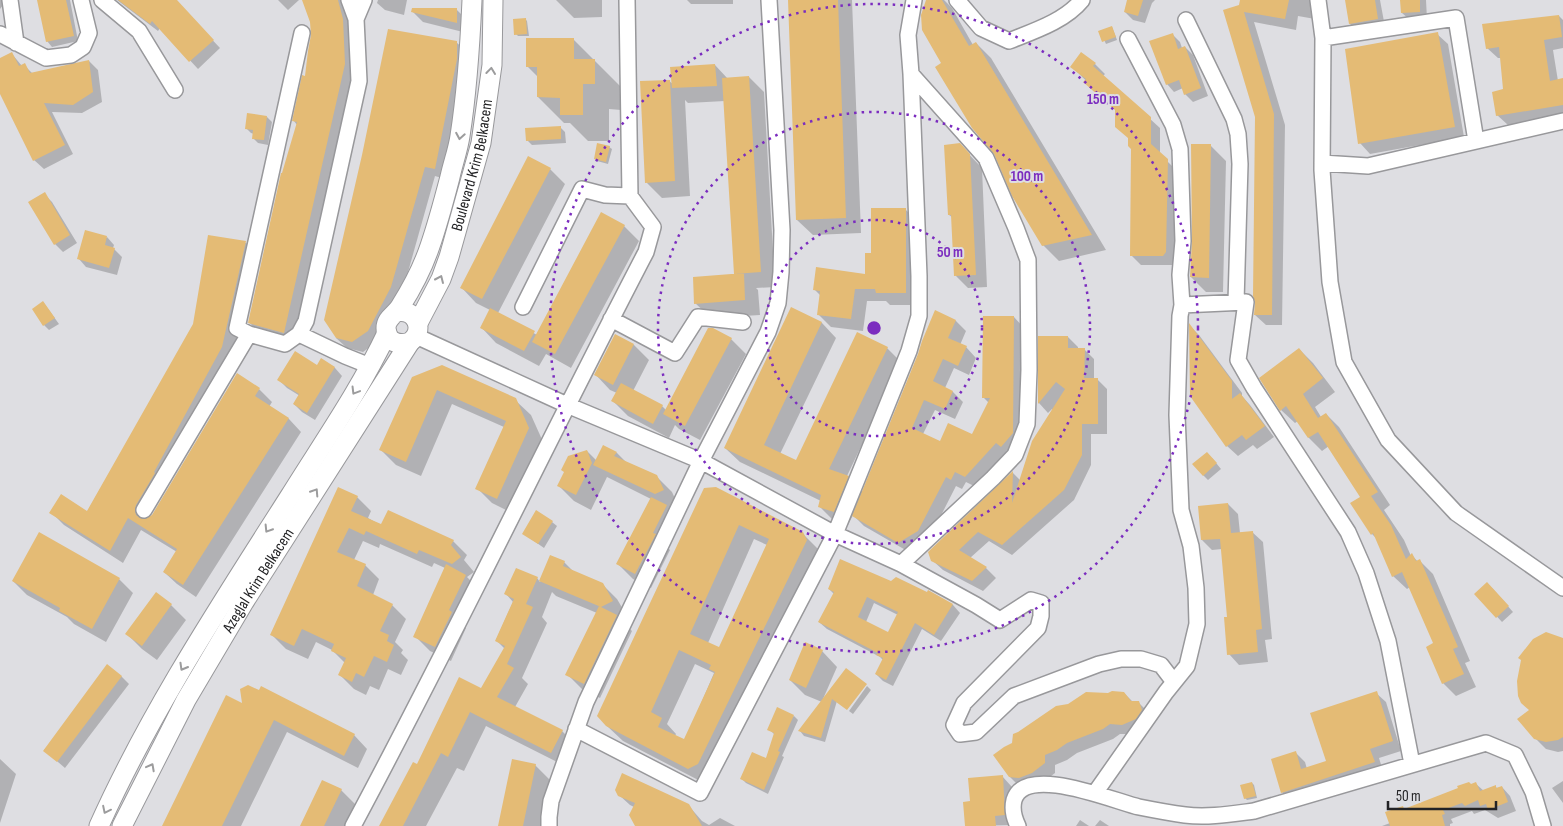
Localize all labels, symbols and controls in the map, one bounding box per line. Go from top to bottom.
one-way arrow [485,67,496,75]
text: 150 m [1087,90,1119,109]
street label: Boulevard Krim Belkacem [447,98,497,233]
one-way arrow [455,131,465,140]
text: 100 m [1011,167,1043,186]
text: 50 m [937,243,963,262]
one-way arrow [434,276,444,285]
centre of rings [865,319,883,337]
one-way arrow [351,386,361,395]
one-way arrow [309,488,318,498]
one-way arrow [265,524,275,533]
street label: Azeglal Krim Belkacem [218,525,298,637]
one-way arrow [179,662,189,671]
one-way arrow [145,763,155,772]
scale bar [1388,778,1496,810]
text: 50 m [1396,787,1421,806]
one-way arrow [102,805,112,814]

